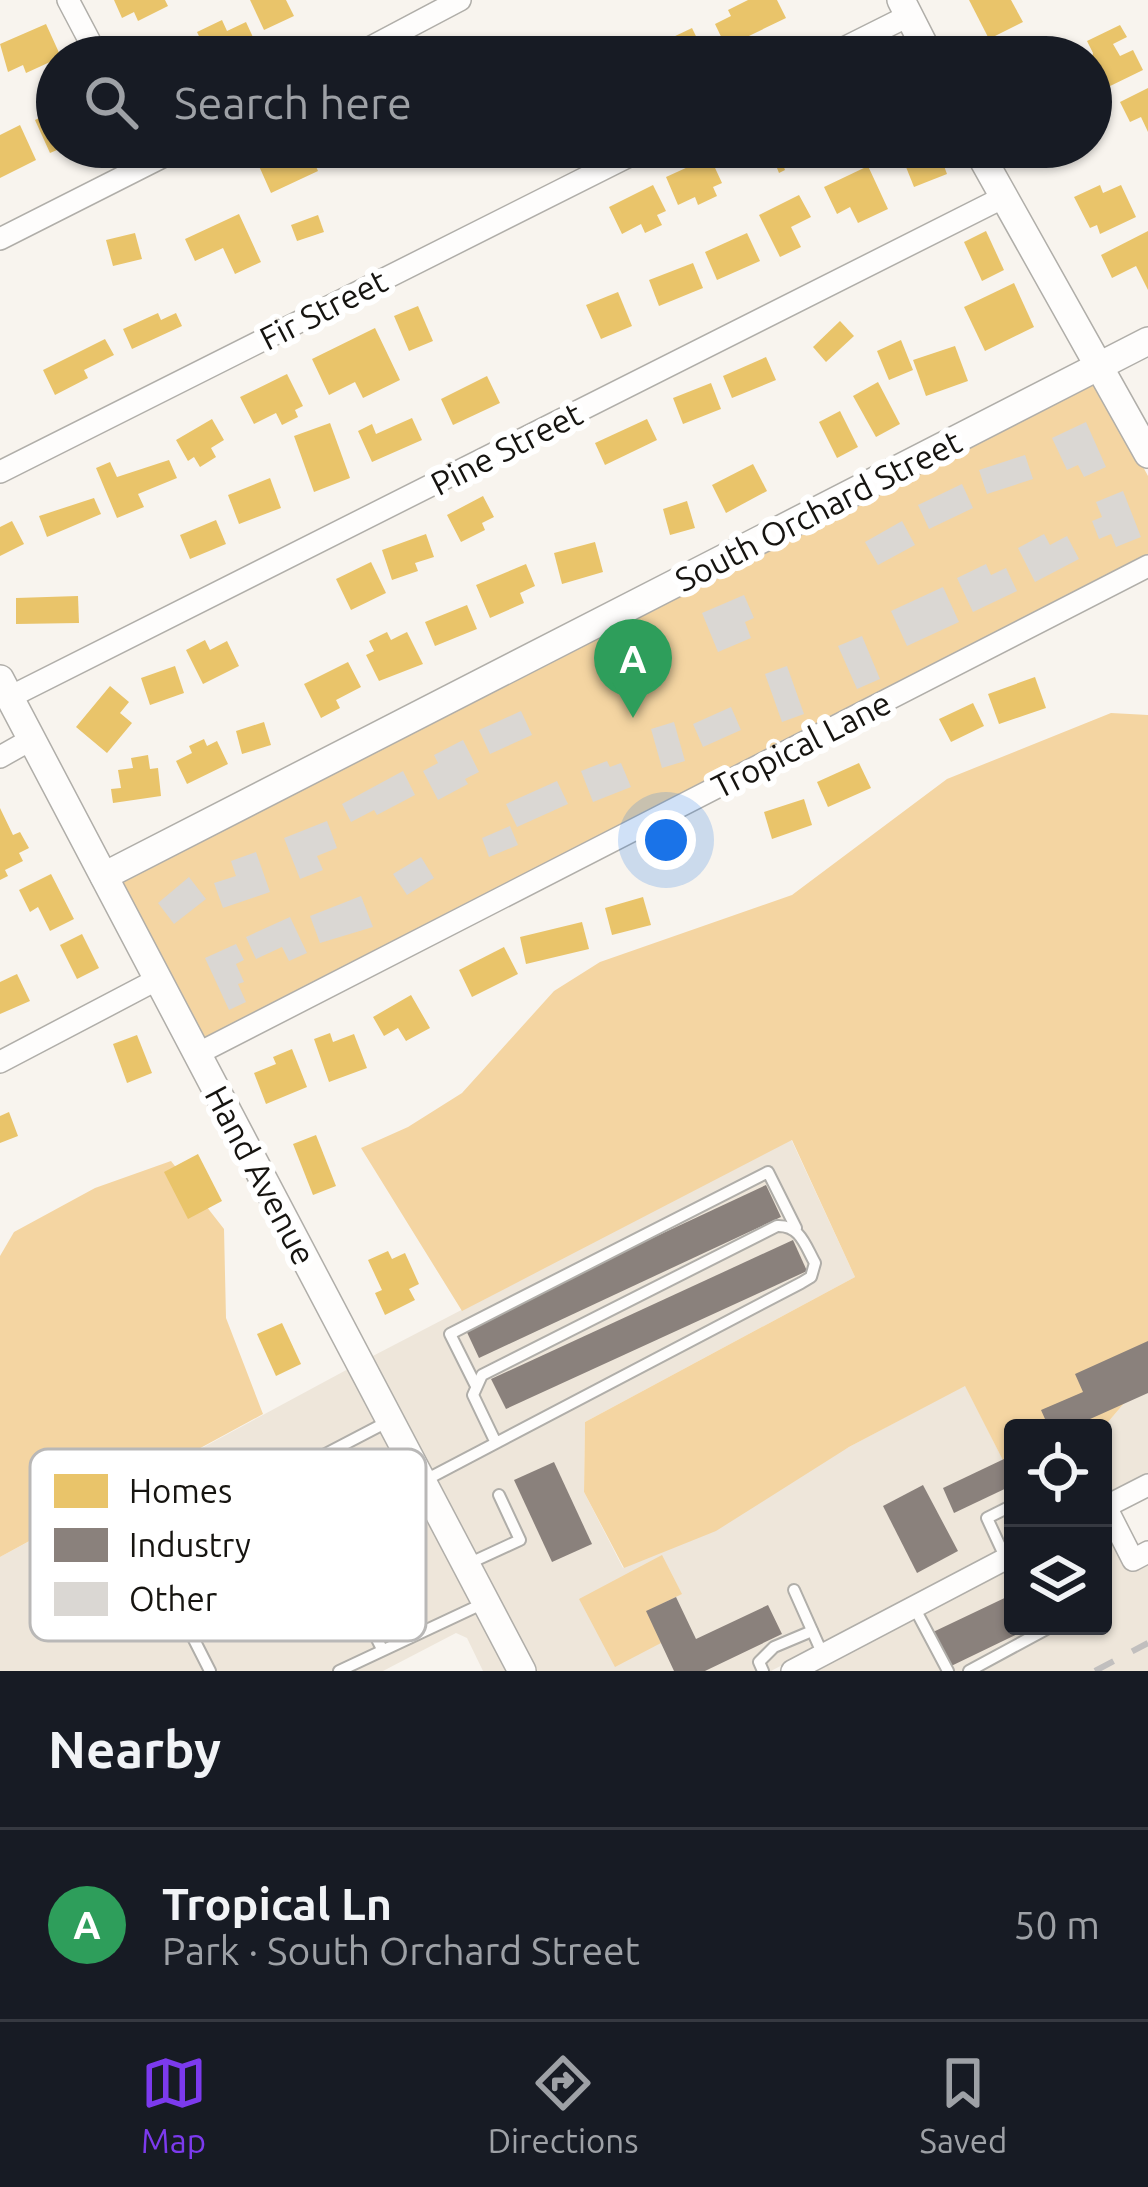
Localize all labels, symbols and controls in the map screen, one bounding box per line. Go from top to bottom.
search box [36,36,1112,168]
icon: search [78,69,144,135]
text: Search here [174,77,412,128]
street label: Fir Street [253,261,393,357]
street label: Pine Street [424,394,588,502]
street label: South Orchard Street [669,422,967,598]
pin: A [594,619,672,718]
street label: Tropical Lane [705,683,897,805]
your location [636,810,696,870]
street label: Hand Avenue [198,1079,324,1271]
map controls [1004,1419,1112,1635]
button: locate [1004,1419,1112,1527]
legend [30,1449,426,1641]
text: Homes [129,1472,232,1509]
text: Industry [129,1526,251,1563]
button: layers [1004,1527,1112,1635]
text: Other [129,1580,218,1617]
text: Nearby [48,1720,221,1778]
text: Tropical Ln [162,1878,392,1929]
text: A [73,1903,101,1946]
text: 50 m [1013,1903,1100,1946]
text: Park · South Orchard Street [162,1929,640,1972]
tab: Map [141,2050,207,2159]
tab: Directions [488,2050,638,2159]
tab: Saved [920,2050,1007,2159]

